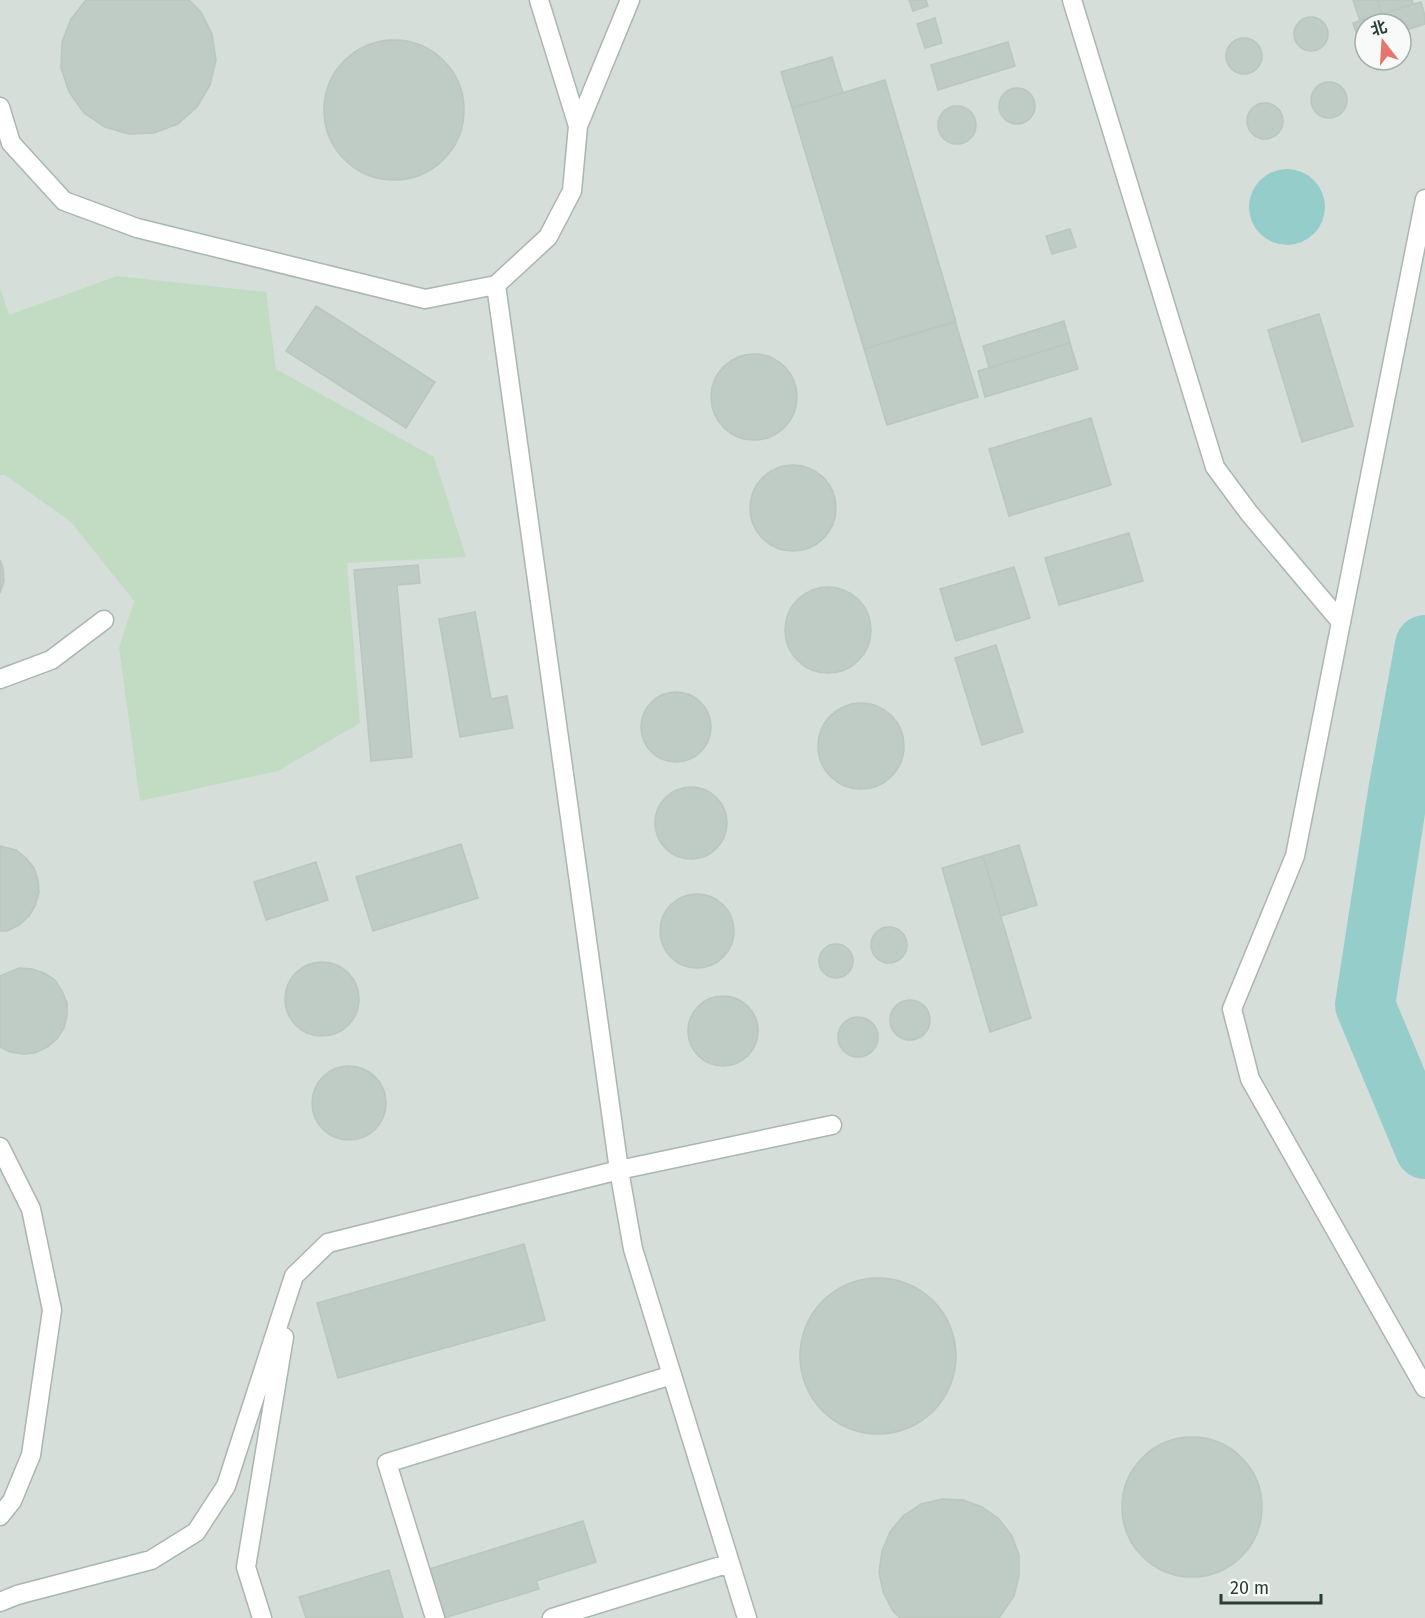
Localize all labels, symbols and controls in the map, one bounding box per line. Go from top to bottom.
north arrow [1353,12,1413,72]
text: 北 [1368,17,1389,40]
scale bar [1221,1567,1322,1605]
text: 20 m [1230,1577,1269,1599]

